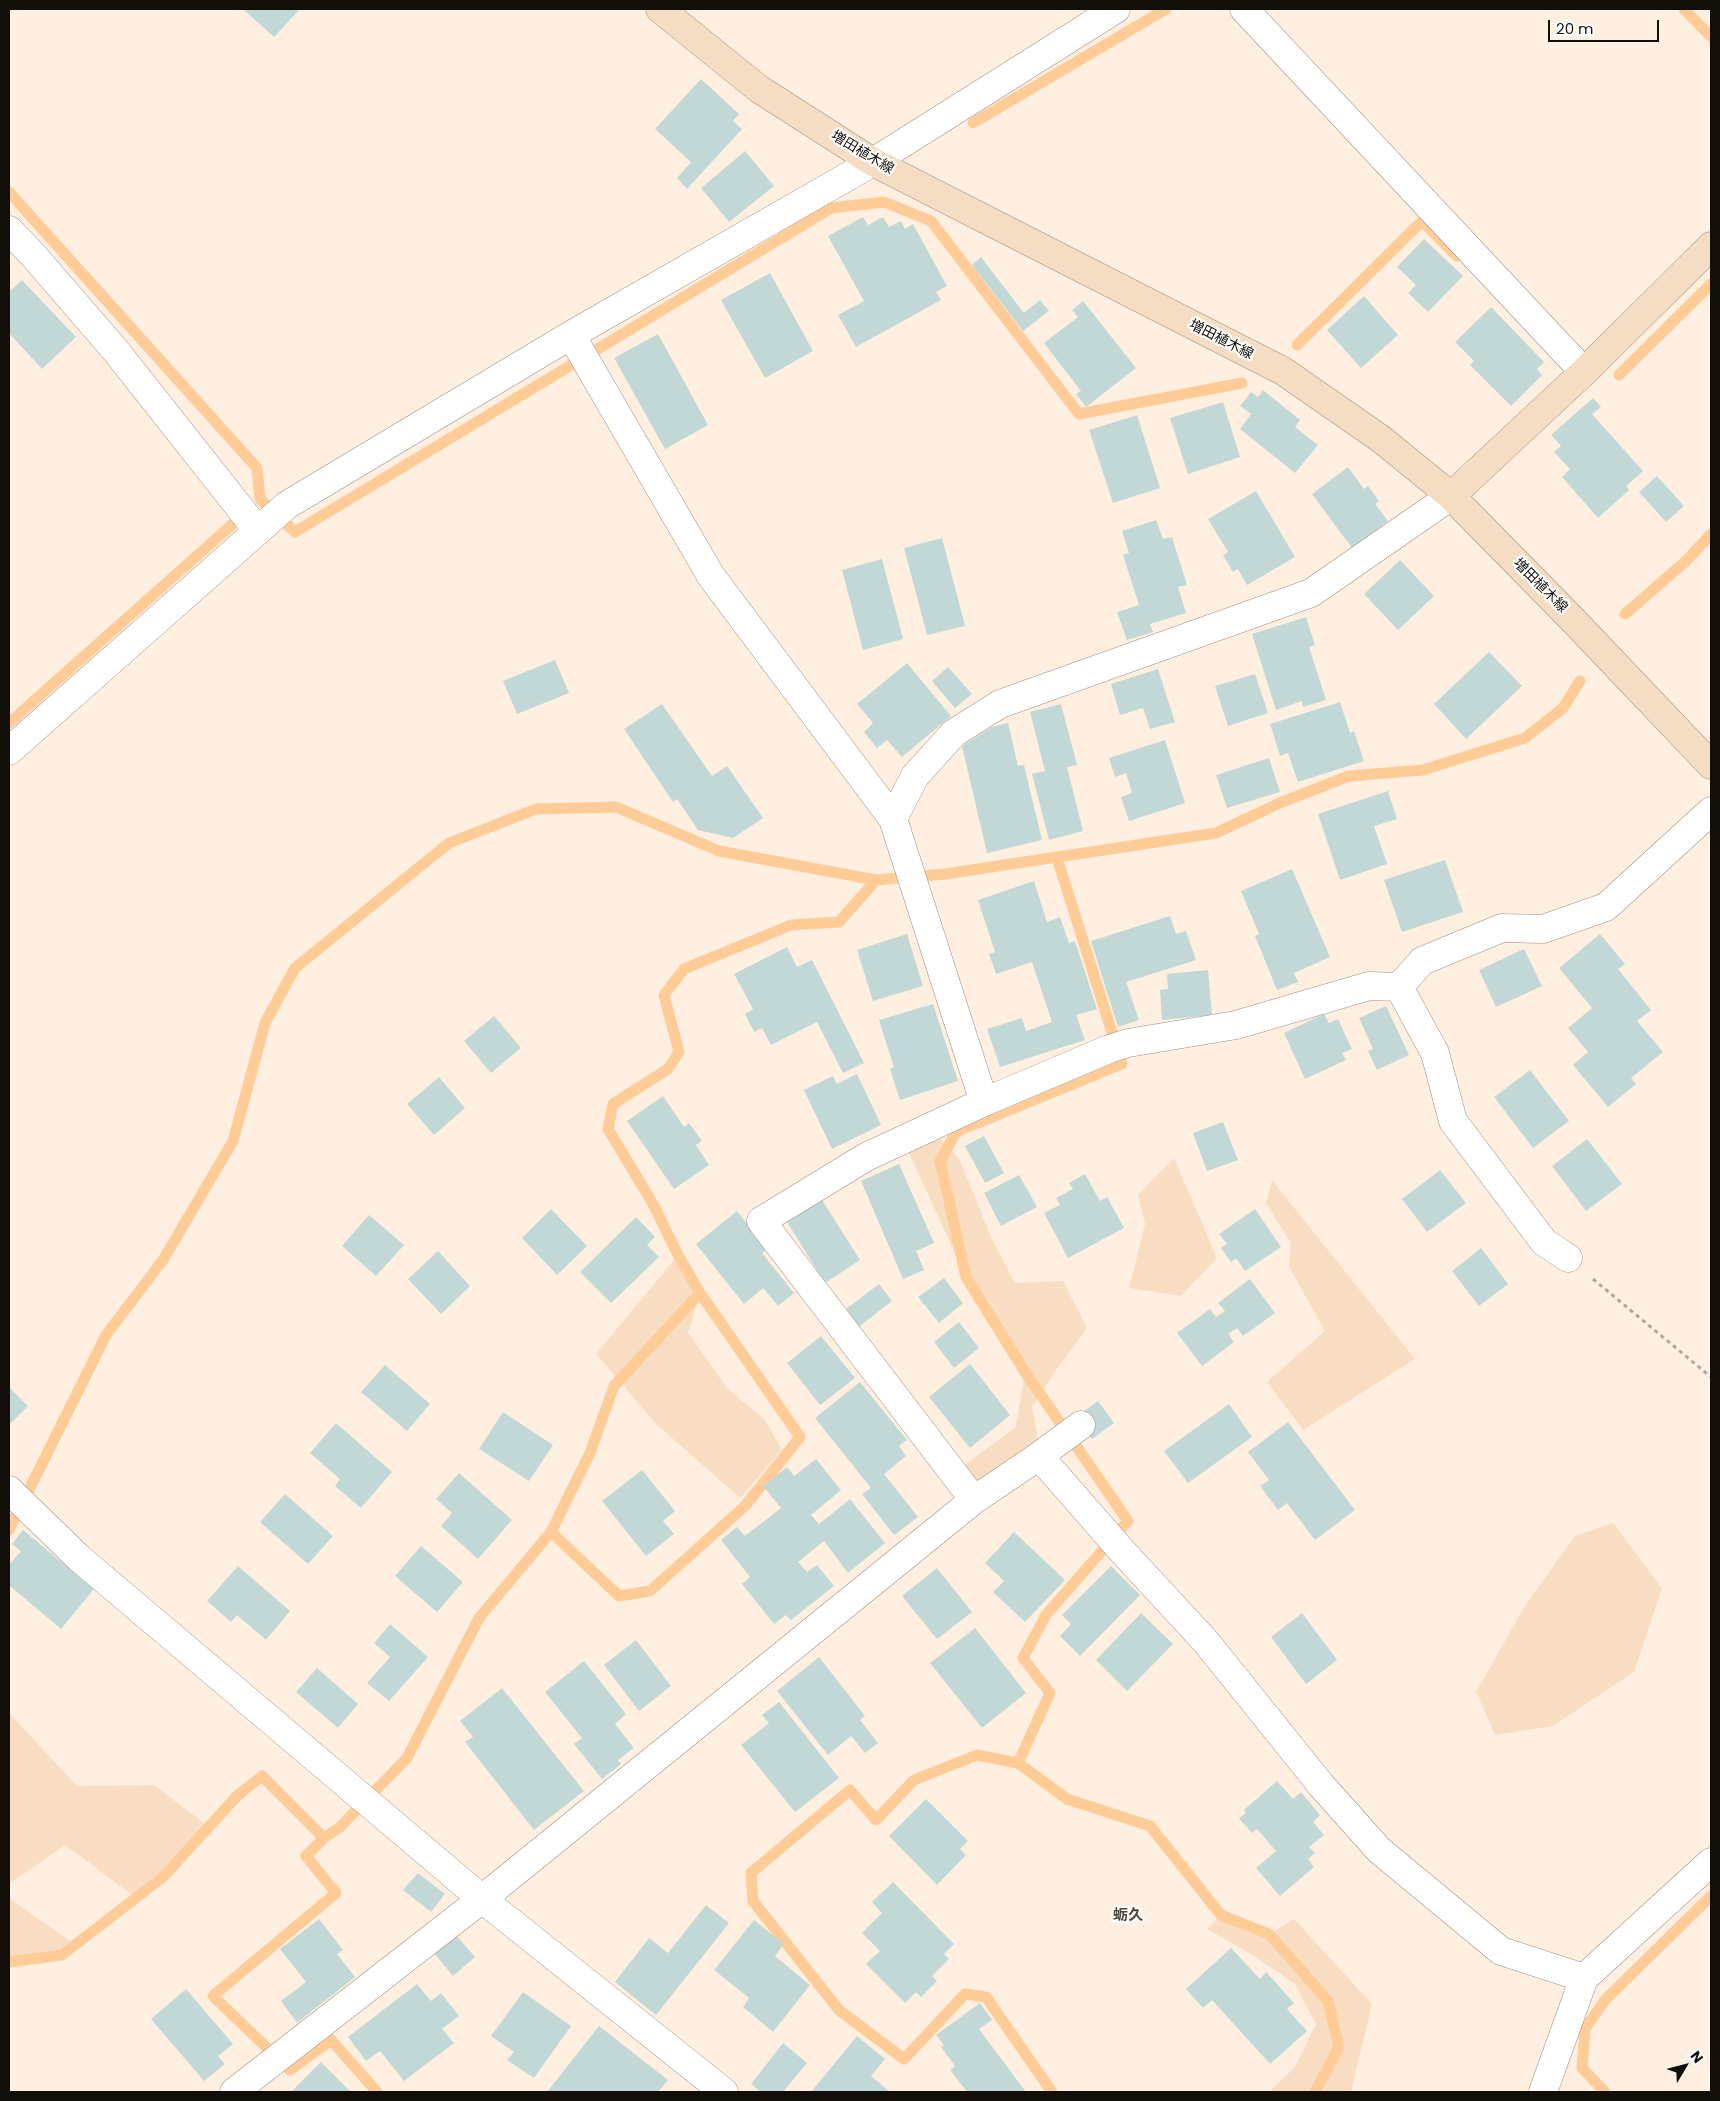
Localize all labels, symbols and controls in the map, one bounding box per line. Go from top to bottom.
scale bar [1550,10,1661,42]
text: 20 m [1556,18,1594,39]
street label: 増田植木線 [828,128,896,178]
street label: 増田植木線 [1186,317,1256,363]
street label: 増田植木線 [1509,555,1571,617]
district label: 蛎久 [1113,1907,1143,1925]
north arrow [1660,2041,1710,2091]
text: N [1686,2047,1708,2067]

